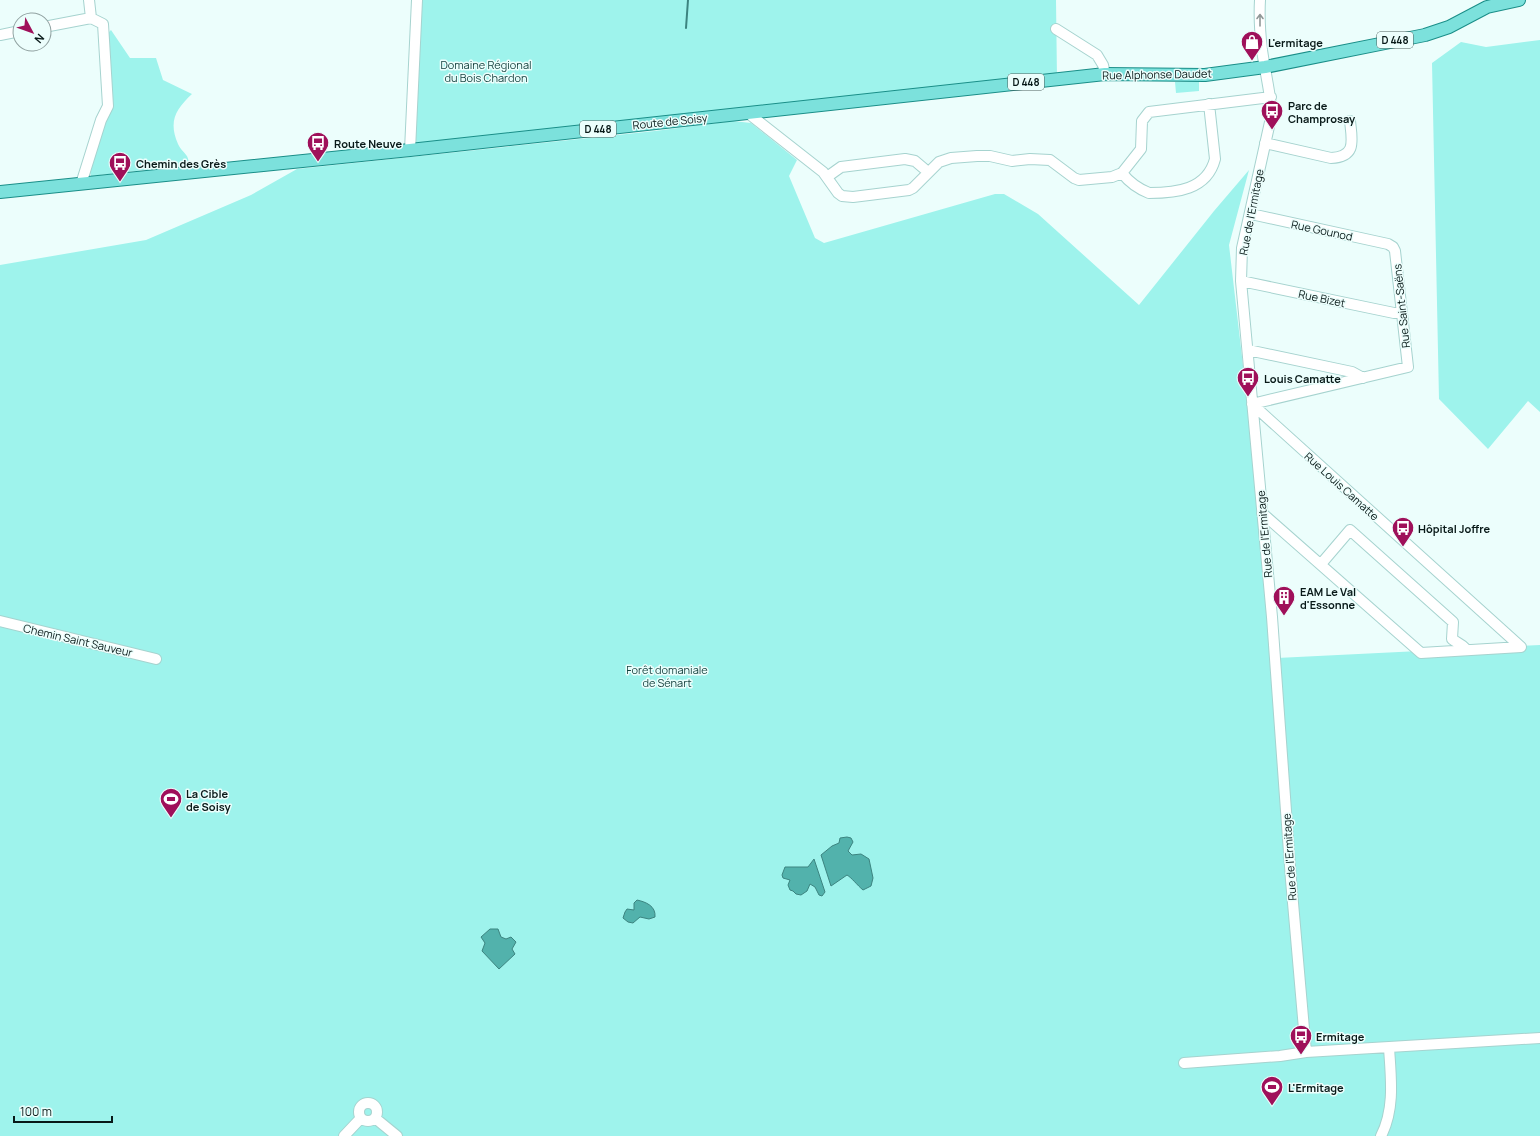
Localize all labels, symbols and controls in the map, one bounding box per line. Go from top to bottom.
north arrow [12,12,52,52]
one-way arrow [1256,14,1264,27]
shop icon: L'ermitage [1239,29,1265,62]
text: N [32,31,48,47]
road number: D 448 [1377,32,1413,48]
place label: L'ermitage [1268,35,1323,50]
park label: Domaine Régional du Bois Chardon [440,57,532,85]
street label: Rue Alphonse Daudet [1102,66,1212,82]
road number: D 448 [1008,74,1044,90]
bus stop icon: Parc de Champrosay [1259,98,1285,131]
place label: Parc de Champrosay [1288,98,1356,126]
street label: Route de Soisy [632,110,708,132]
road number: D 448 [580,121,616,137]
bus stop icon: Route Neuve [305,130,331,163]
place label: Route Neuve [334,136,402,151]
bus stop icon: Chemin des Grès [107,150,133,183]
place label: Chemin des Grès [136,156,226,171]
street label: Rue de l'Ermitage [1235,167,1267,256]
street label: Rue Gounod [1290,216,1354,244]
street label: Rue Saint-Saëns [1389,263,1413,349]
street label: Rue Bizet [1297,286,1347,310]
bus stop icon: Louis Camatte [1235,365,1261,398]
place label: Louis Camatte [1264,371,1341,386]
street label: Rue Louis Camatte [1302,449,1383,524]
street label: Rue de l'Ermitage [1253,489,1275,578]
bus stop icon: Hôpital Joffre [1390,515,1416,548]
place label: Hôpital Joffre [1418,521,1490,536]
building icon: EAM Le Val d'Essonne [1271,584,1297,617]
place label: EAM Le Val d'Essonne [1300,584,1356,612]
street label: Chemin Saint Sauveur [22,620,134,660]
park label: Forêt domaniale de Sénart [626,662,708,690]
sports icon: La Cible de Soisy [158,786,184,819]
place label: La Cible de Soisy [186,786,231,814]
street label: Rue de l'Ermitage [1278,812,1300,901]
bus stop icon: Ermitage [1288,1023,1314,1056]
place label: Ermitage [1316,1029,1365,1044]
sports icon: L'Ermitage [1259,1074,1285,1107]
place label: L'Ermitage [1288,1080,1344,1095]
scale bar [14,1098,112,1124]
text: 100 m [20,1103,52,1120]

